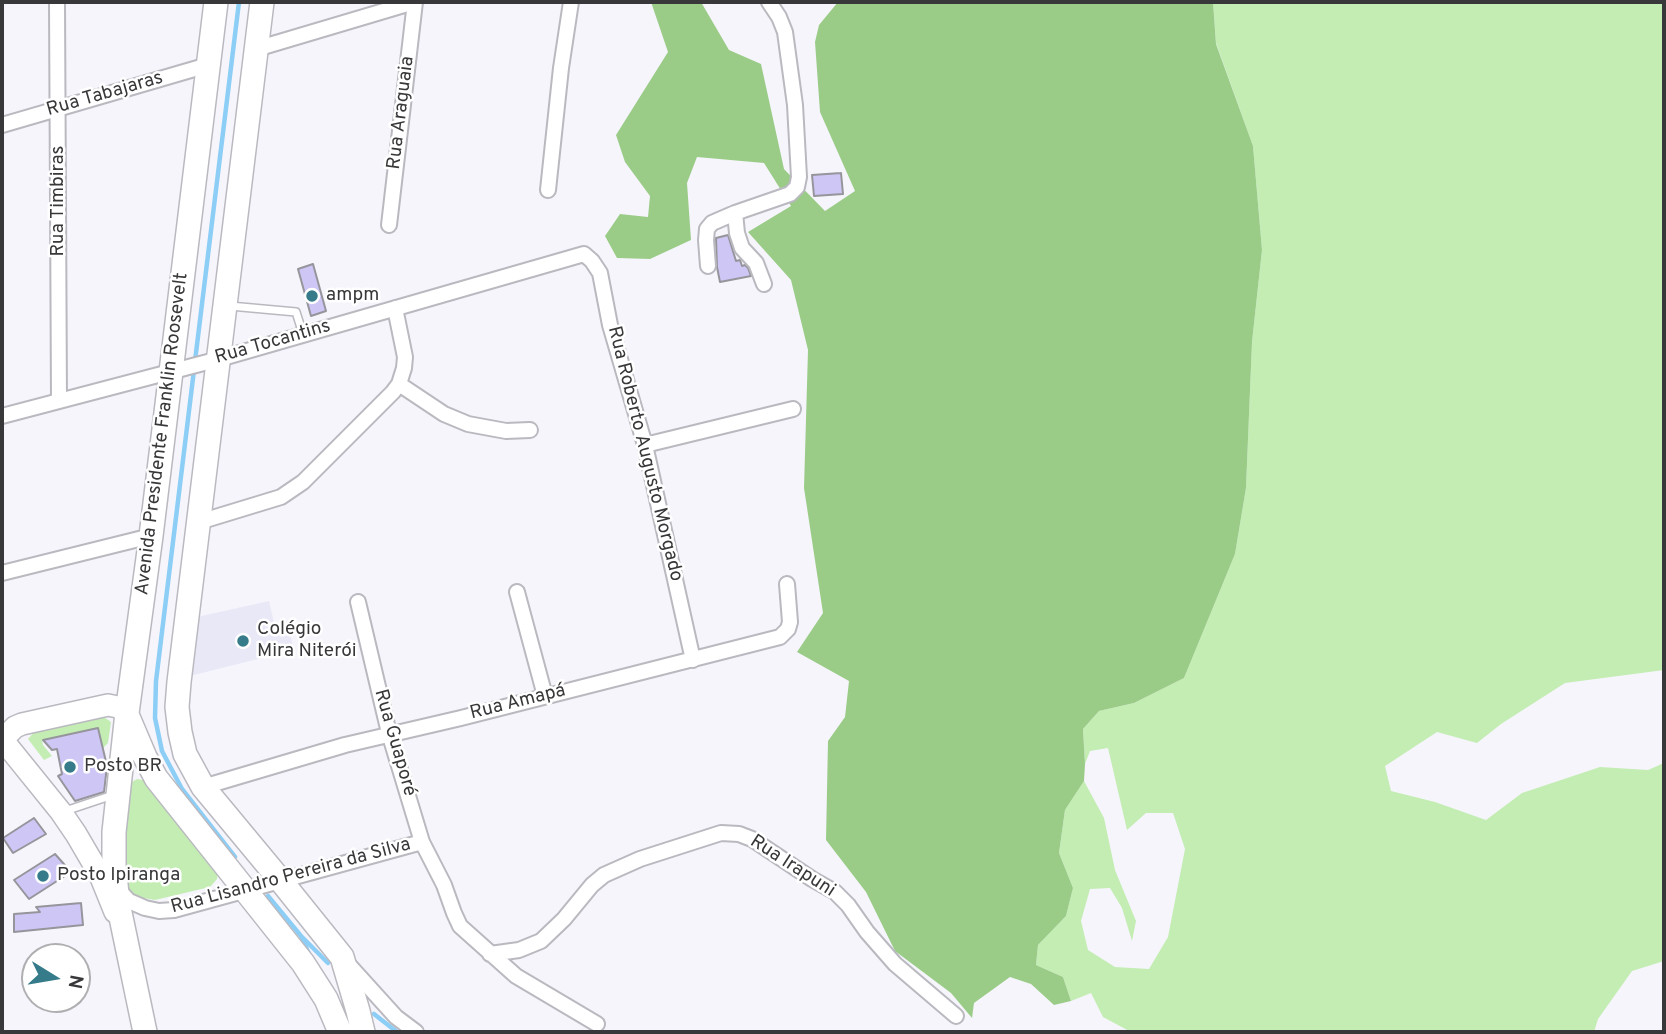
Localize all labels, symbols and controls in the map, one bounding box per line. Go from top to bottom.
street label: Rua Araguaia [384,55,420,171]
street label: Rua Tabajaras [44,68,166,122]
street label: Rua Timbiras [48,145,70,257]
street label: Avenida Presidente Franklin Roosevelt [132,271,194,597]
place label: ampm [326,285,379,307]
marker: ampm [304,288,320,304]
street label: Rua Tocantins [213,316,333,370]
street label: Rua Roberto Augusto Morgado [601,324,687,584]
place label: Colégio Mira Niterói [257,619,357,663]
marker: Colégio Mira Niterói [235,633,251,649]
street label: Rua Amapá [468,680,568,726]
street label: Rua Guaporé [368,687,420,799]
place label: Posto BR [84,756,162,778]
marker: Posto BR [62,759,78,775]
street label: Rua Irapuni [745,831,839,903]
street label: Rua Lisandro Pereira da Silva [169,834,413,920]
place label: Posto Ipiranga [57,865,180,887]
marker: Posto Ipiranga [35,868,51,884]
north arrow [21,943,91,1013]
text: N [62,973,88,991]

